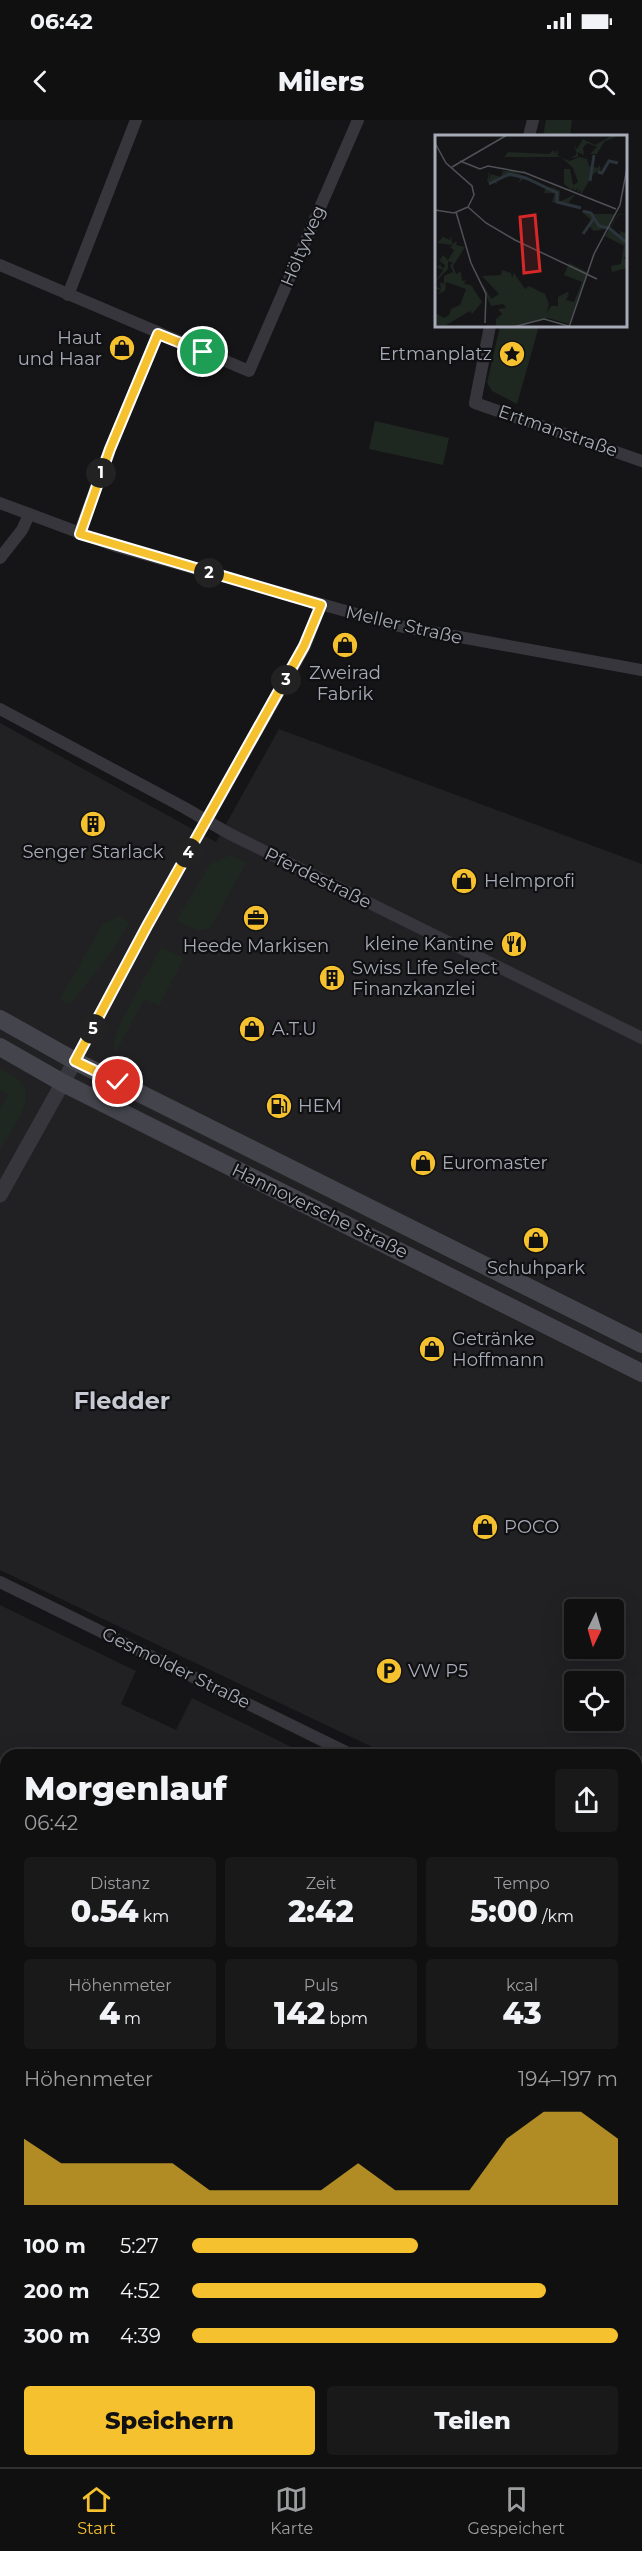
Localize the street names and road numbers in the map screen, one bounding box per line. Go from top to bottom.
street label: Höltyweg [276,202,330,290]
street label: Ertmanstraße [495,400,621,462]
street label: Meller Straße [344,601,465,649]
street label: Pferdestraße [261,843,375,913]
street label: Hannoversche Straße [228,1159,412,1263]
street label: Gesmolder Straße [98,1623,254,1713]

